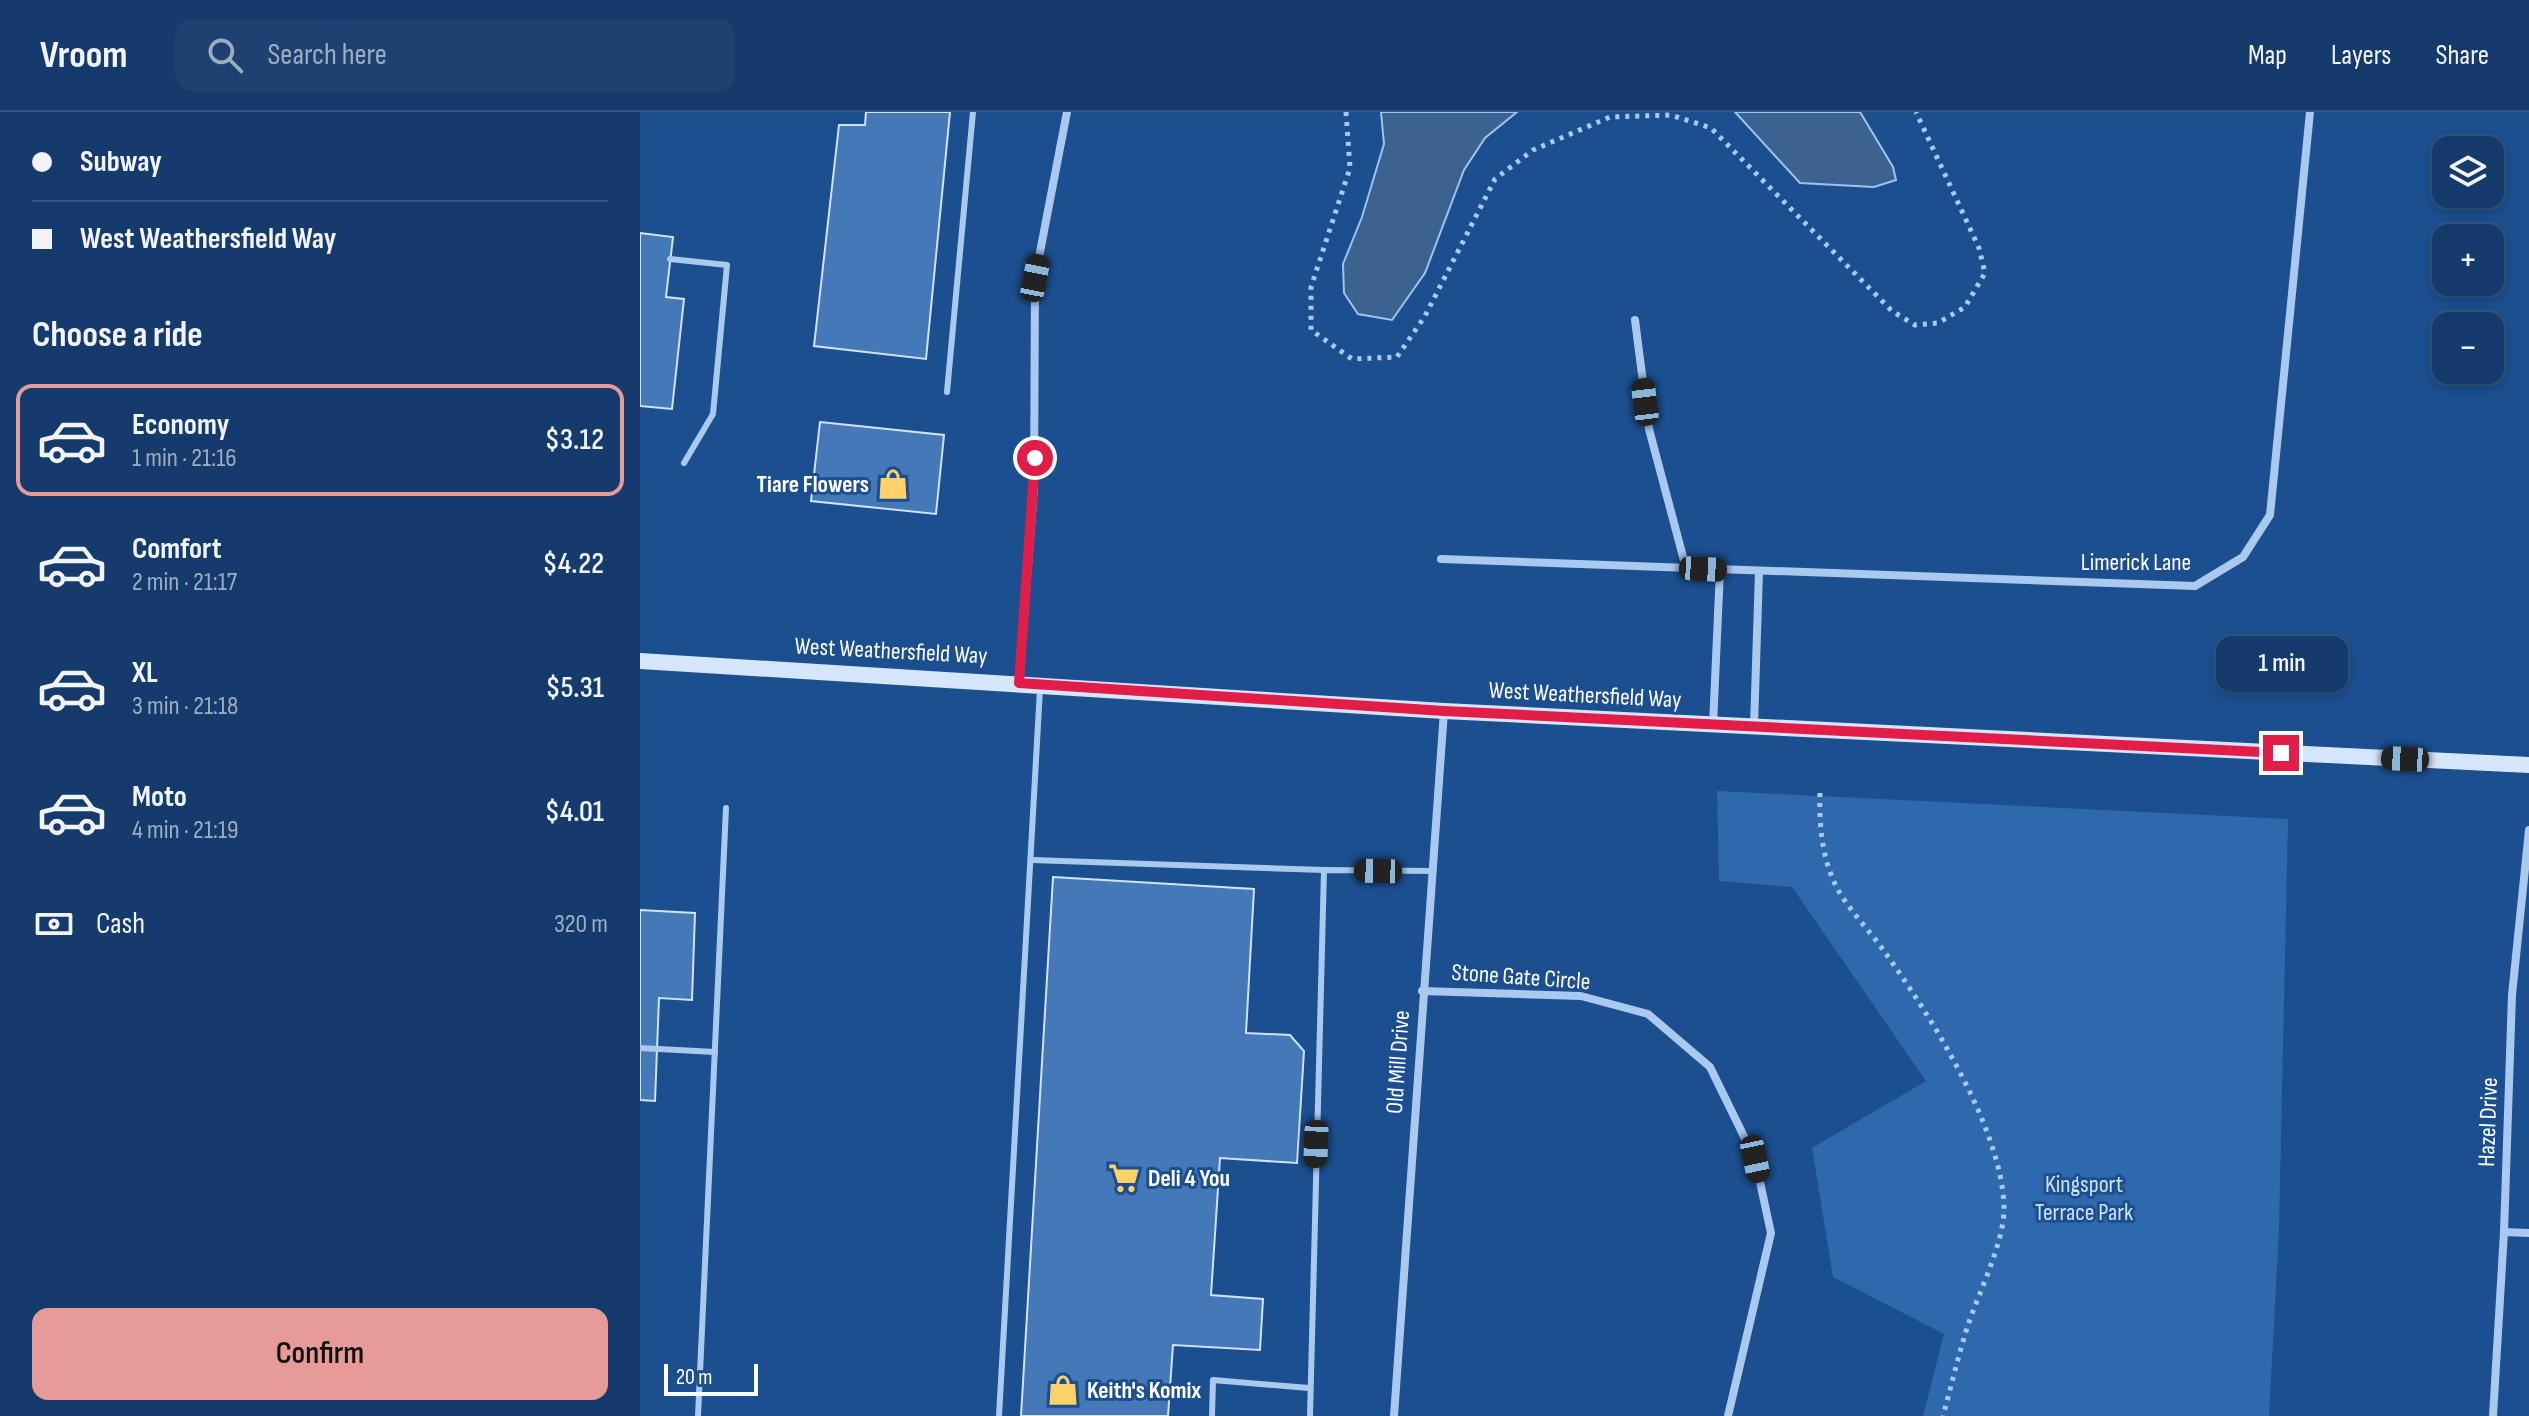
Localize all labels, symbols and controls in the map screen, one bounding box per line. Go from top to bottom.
search box [175,19,735,91]
text: Vroom [40,33,127,78]
icon: search [203,33,247,77]
text: Search here [267,37,387,73]
text: Map [2248,39,2287,72]
text: Layers [2331,39,2391,72]
text: Share [2435,39,2489,72]
map controls [2432,136,2504,384]
button: layers [2432,136,2504,208]
text: Subway [80,144,162,180]
text: West Weathersfield Way [80,221,336,257]
button: + [2432,224,2504,296]
car [1019,252,1051,304]
button: − [2432,312,2504,384]
text: Choose a ride [32,314,203,357]
car [1630,377,1660,427]
icon: car [36,404,108,476]
text: Economy [132,407,229,443]
text: $3.12 [545,422,604,458]
route start [1017,440,1053,476]
text: 1 min · 21:16 [132,443,237,474]
shop icon: Tiare Flowers [876,467,910,501]
place label: Tiare Flowers [757,470,869,499]
icon: car [36,528,108,600]
text: Comfort [132,531,222,567]
text: $4.22 [543,546,604,582]
street label: Limerick Lane [2081,548,2191,577]
car [1678,556,1728,582]
text: 2 min · 21:17 [132,567,237,598]
street label: West Weathersfield Way [794,631,988,671]
callout: 1 min [2215,637,2347,693]
text: 1 min [2258,648,2306,679]
icon: car [36,652,108,724]
text: XL [132,655,158,691]
text: $5.31 [546,670,604,706]
street label: West Weathersfield Way [1488,675,1682,715]
text: 3 min · 21:18 [132,691,238,722]
route end [2263,735,2299,771]
car [2380,746,2430,772]
icon: car [36,776,108,848]
text: Moto [132,779,187,815]
text: $4.01 [545,794,604,830]
text: 4 min · 21:19 [132,815,239,846]
car [1354,859,1402,883]
icon: cash [32,902,76,946]
text: Cash [96,906,145,942]
text: 320 m [554,909,608,940]
street label: Stone Gate Circle [1451,958,1591,996]
street label: Old Mill Drive [1380,1009,1416,1115]
street label: Hazel Drive [2472,1077,2504,1167]
car [1303,1120,1329,1168]
car [1738,1133,1772,1185]
supermarket icon: Deli 4 You [1107,1161,1141,1195]
place label: Deli 4 You [1148,1164,1230,1193]
park label: Kingsport Terrace Park [2035,1170,2133,1227]
button: Confirm [32,1308,608,1400]
scale bar [664,1360,758,1396]
text: 20 m [676,1364,713,1391]
shop icon: Keith's Komix [1046,1373,1080,1407]
place label: Keith's Komix [1087,1376,1201,1405]

